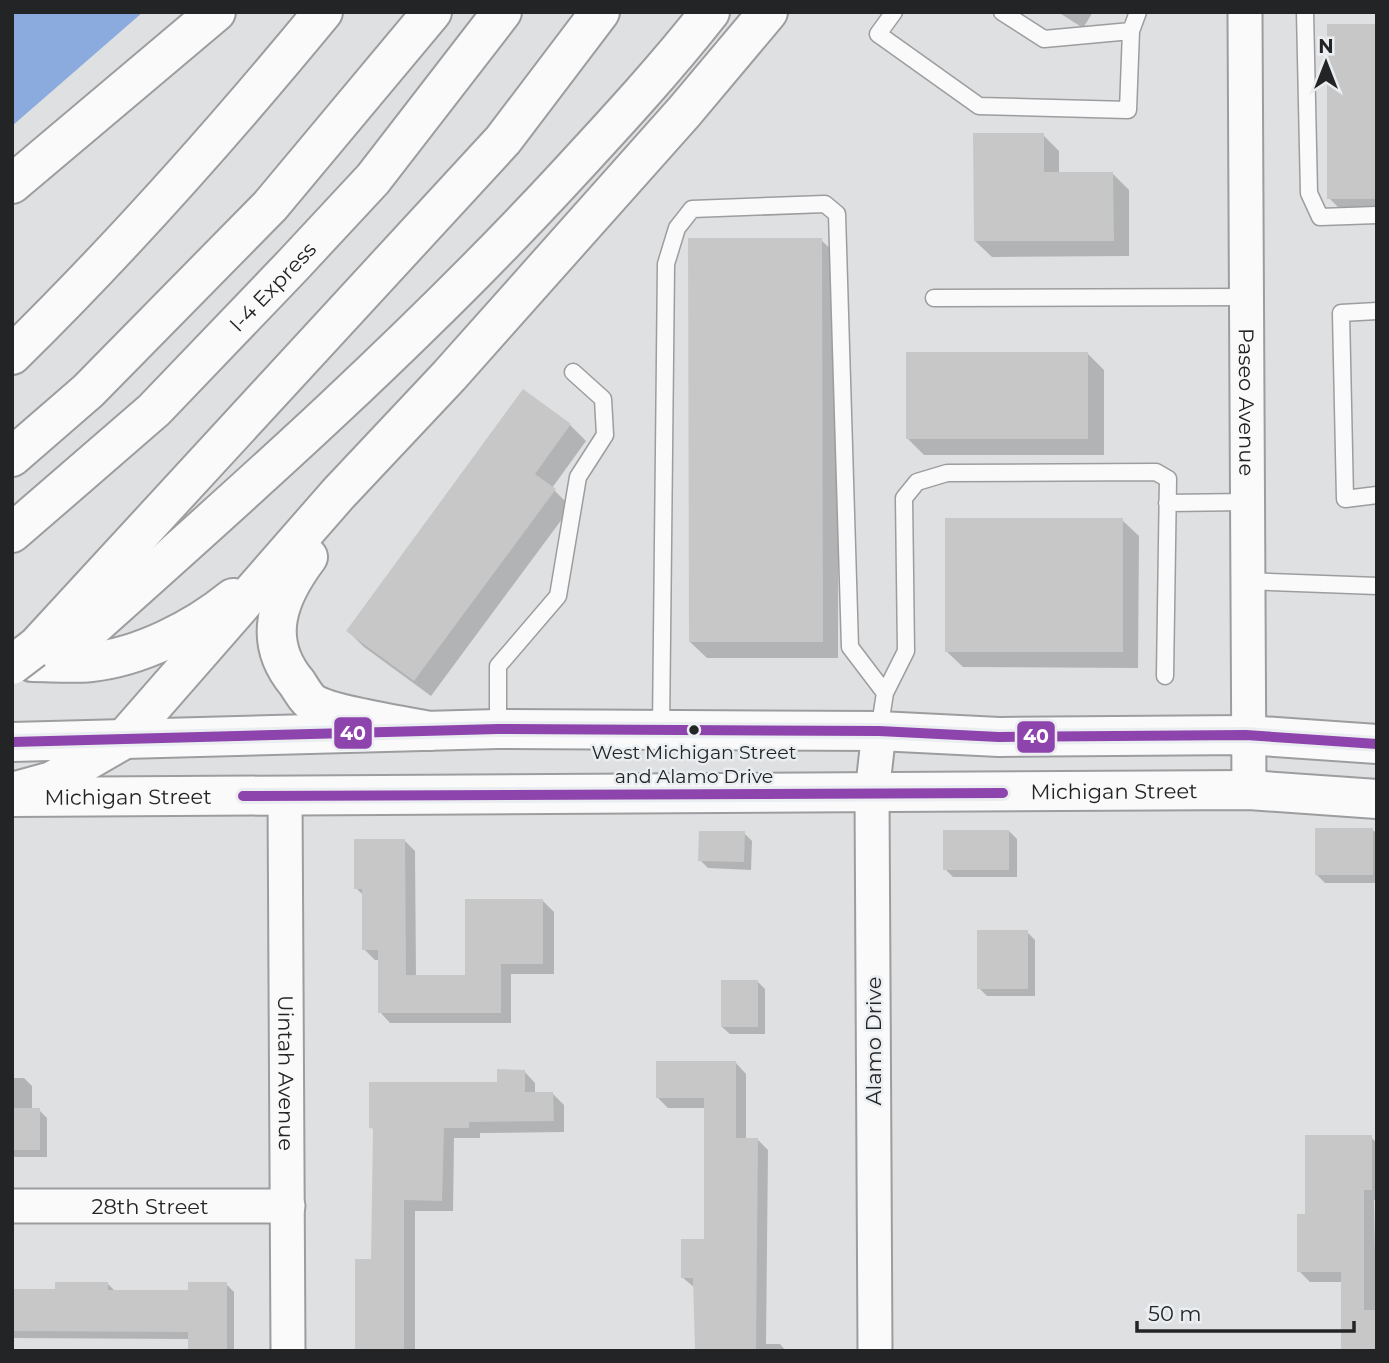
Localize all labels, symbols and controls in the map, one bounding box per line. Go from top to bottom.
north arrow [1291,28,1361,98]
text: N [1318,35,1334,58]
street label: I-4 Express [224,236,321,336]
street label: Paseo Avenue [1234,328,1260,476]
line badge: 40 [333,716,373,750]
line badge: 40 [1016,720,1056,754]
text: 40 [340,722,366,745]
marker: West Michigan Street and Alamo Drive [687,723,701,737]
text: 40 [1023,725,1049,748]
place label: West Michigan Street and Alamo Drive [592,741,797,788]
street label: Michigan Street [1030,778,1198,804]
street label: Michigan Street [44,783,212,809]
street label: Alamo Drive [861,976,886,1106]
street label: Uintah Avenue [274,995,299,1151]
street label: 28th Street [91,1194,209,1219]
scale bar [1137,1290,1354,1334]
text: 50 m [1148,1301,1202,1326]

